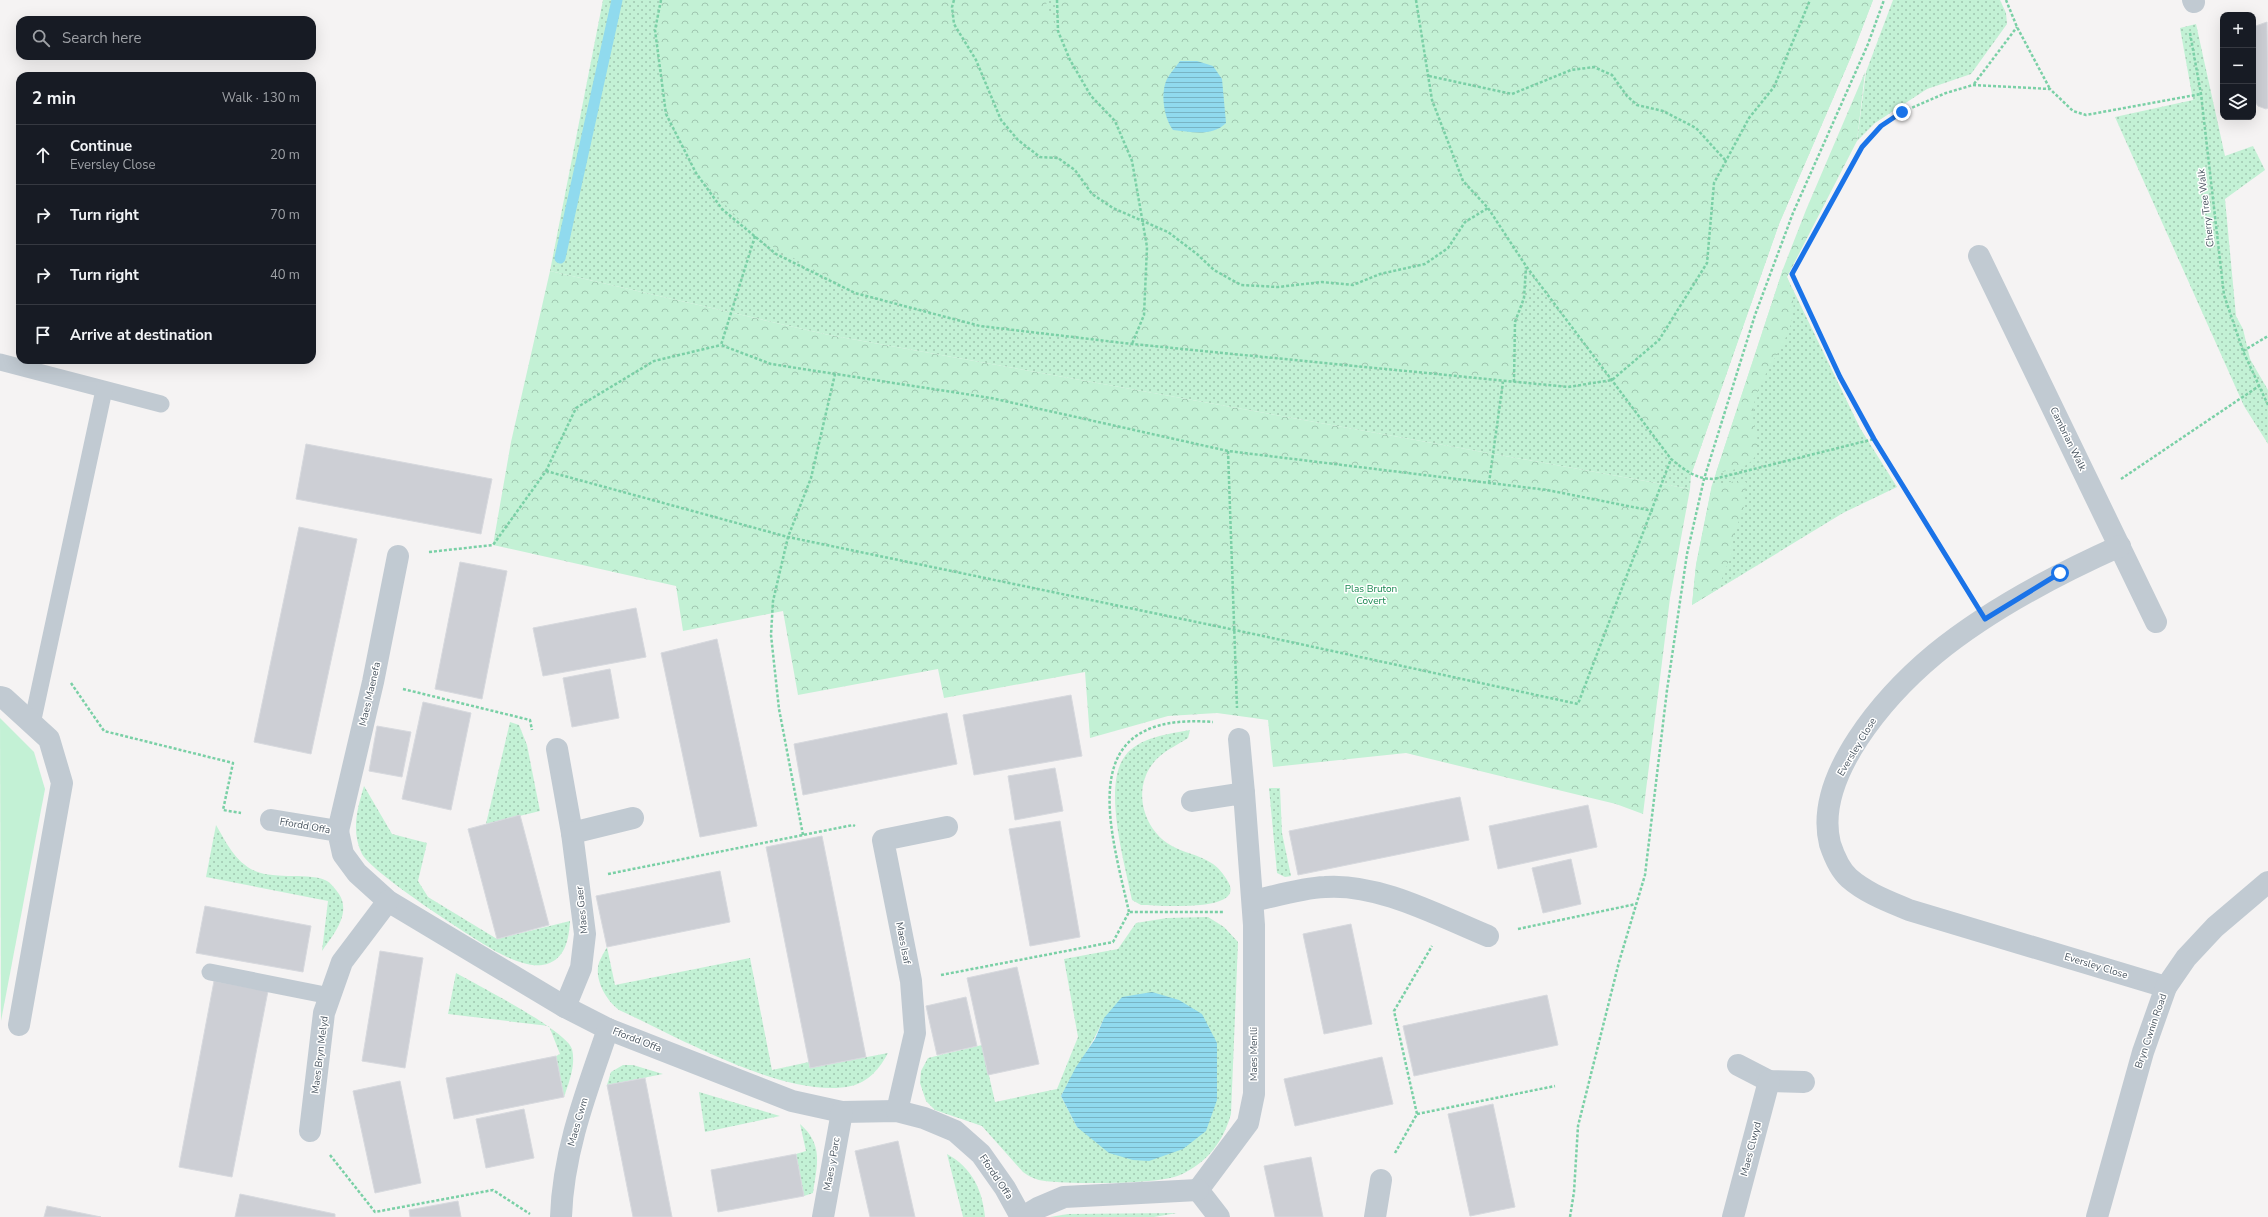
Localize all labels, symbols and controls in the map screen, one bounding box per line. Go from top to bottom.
map controls [2220,12,2256,120]
button: + [2220,12,2256,48]
search box [16,16,316,60]
icon: search [30,27,52,49]
text: Search here [62,28,142,48]
button: − [2220,48,2256,84]
button: layers [2220,84,2256,120]
text: 2 min [32,87,76,110]
text: Walk · 130 m [222,89,300,107]
route end [1893,103,1911,121]
text: Continue [70,136,132,156]
icon: ahead [32,144,54,166]
text: 20 m [270,146,300,164]
text: Eversley Close [70,156,155,174]
street label: Cherry Tree Walk [2194,167,2218,248]
icon: right [32,204,54,226]
text: Turn right [70,205,139,225]
text: 70 m [270,206,300,224]
icon: right [32,264,54,286]
text: Turn right [70,265,139,285]
text: 40 m [270,266,300,284]
icon: arrive [32,324,54,346]
text: Arrive at destination [70,325,213,345]
street label: Cambrian Walk [2046,405,2090,474]
route start [2051,564,2069,582]
park label: Plas Bruton Covert [1345,582,1397,608]
street label: Maes Maenefa [356,661,384,727]
street label: Eversley Close [1834,715,1880,779]
street label: Ffordd Offa [278,815,332,837]
street label: Maes Gaer [572,885,591,935]
street label: Maes Isaf [892,921,914,966]
street label: Eversley Close [2063,950,2129,982]
street label: Bryn Cwnin Road [2132,991,2170,1070]
street label: Maes Bryn Melyd [308,1015,332,1095]
street label: Ffordd Offa [610,1024,664,1056]
street label: Maes Menlli [1247,1027,1261,1081]
street label: Maes Cwm [564,1096,592,1148]
street label: Maes Clwyd [1737,1120,1765,1178]
street label: Maes y Parc [820,1136,844,1192]
street label: Ffordd Offa [976,1152,1016,1202]

